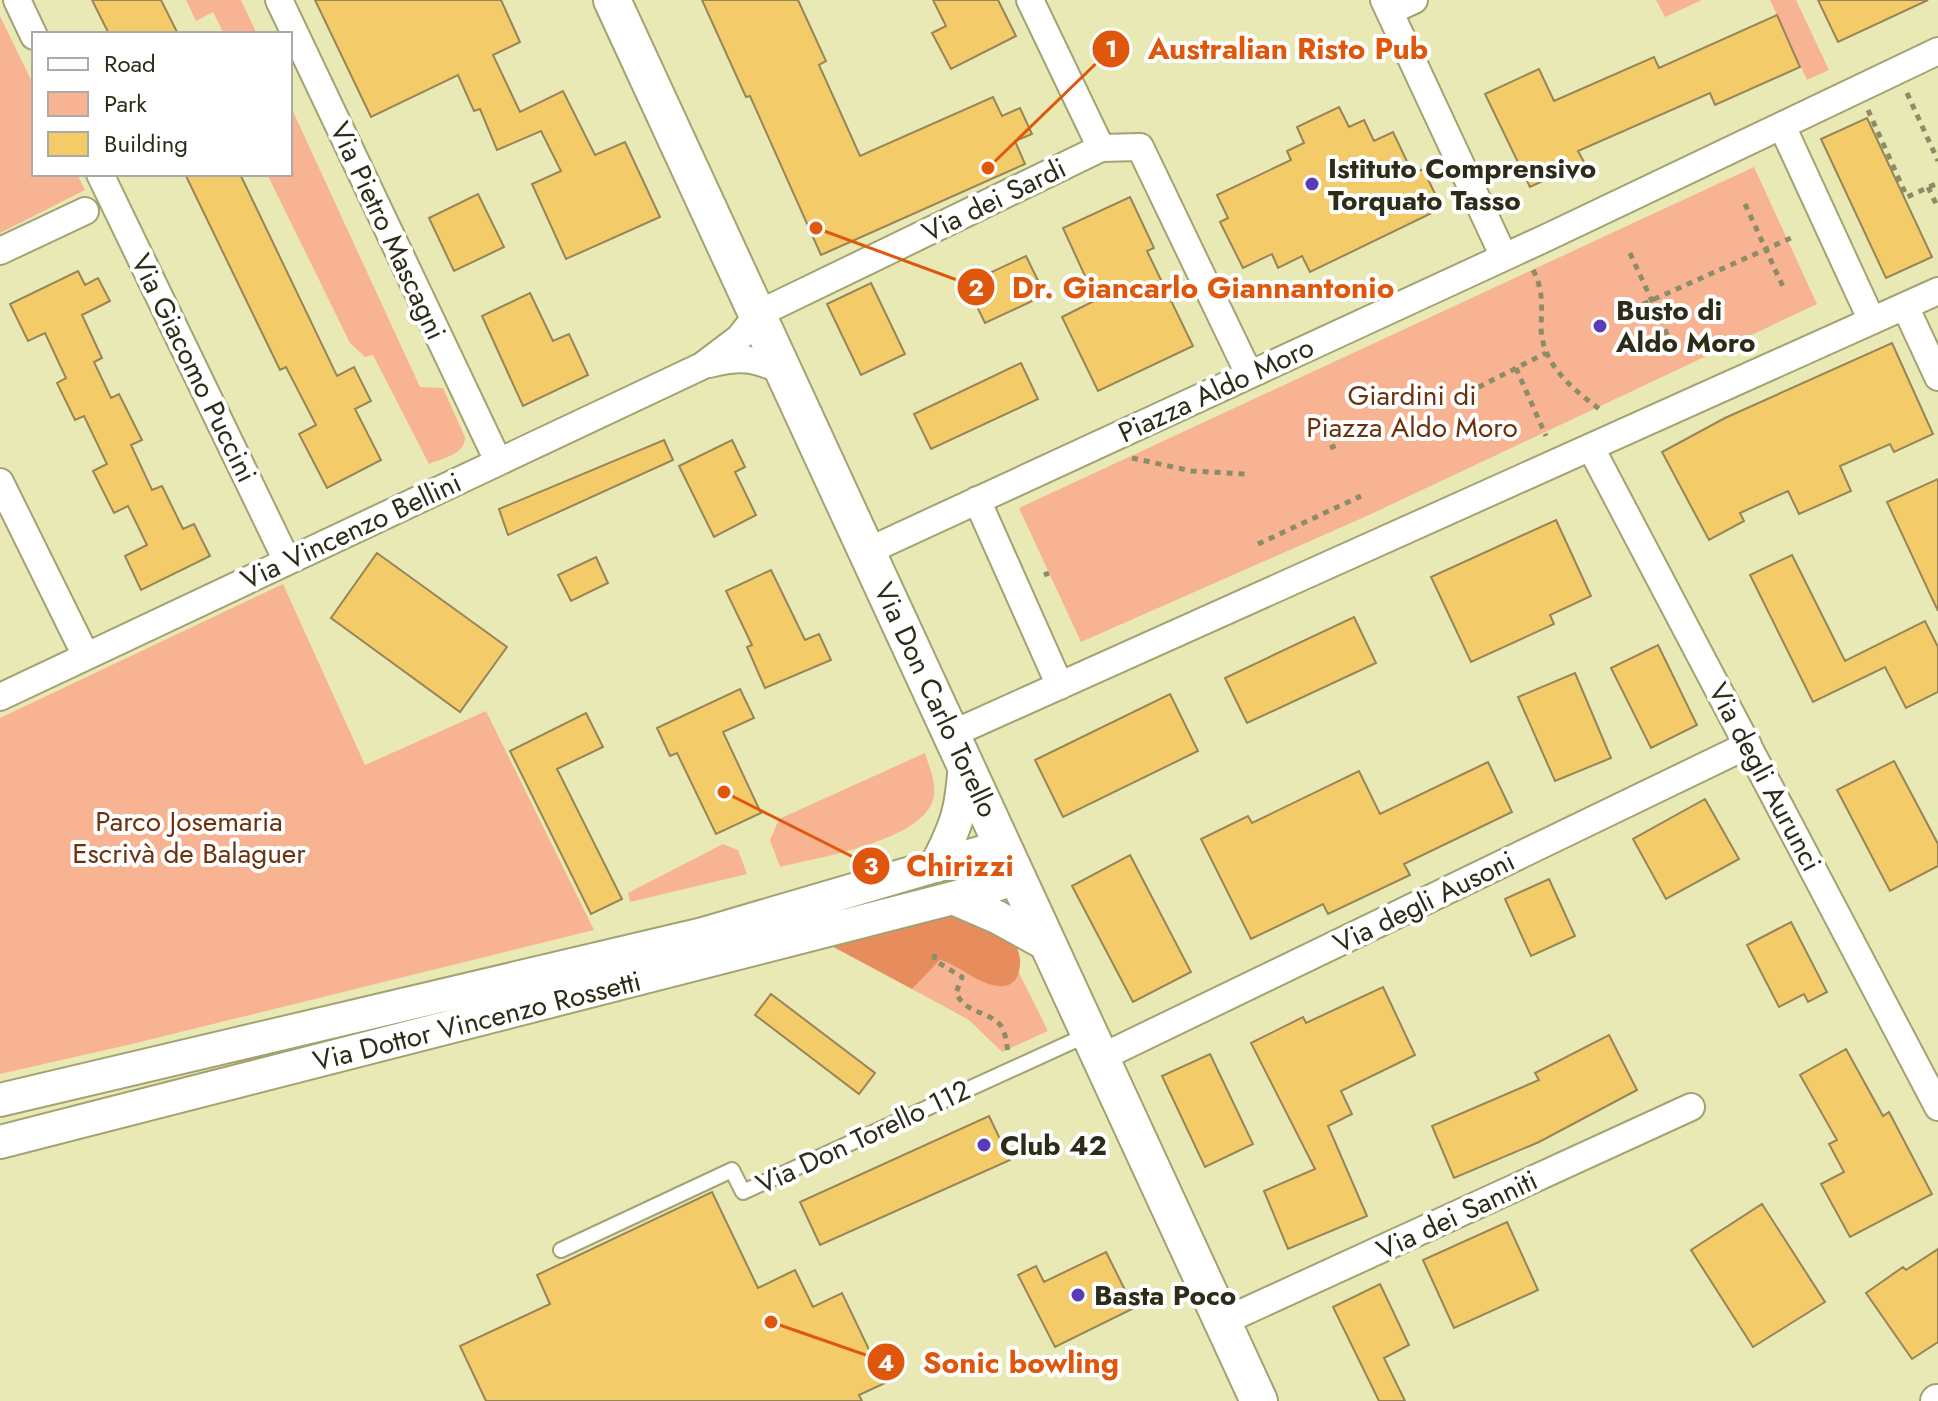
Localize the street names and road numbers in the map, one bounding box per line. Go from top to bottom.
street label: Via Pietro Mascagni [319,115,457,347]
street label: Via dei Sardi [915,148,1073,252]
street label: Via Giacomo Puccini [121,247,267,489]
street label: Piazza Aldo Moro [1111,327,1321,453]
street label: Via Vincenzo Bellini [234,462,468,600]
street label: Via Don Carlo Torello [864,576,1008,824]
street label: Via degli Aurunci [1698,675,1832,879]
street label: Via degli Ausoni [1326,840,1522,964]
street label: Via Dottor Vincenzo Rossetti [309,960,645,1082]
street label: Via Don Torello 112 [749,1069,977,1205]
street label: Via dei Sanniti [1370,1160,1544,1270]

